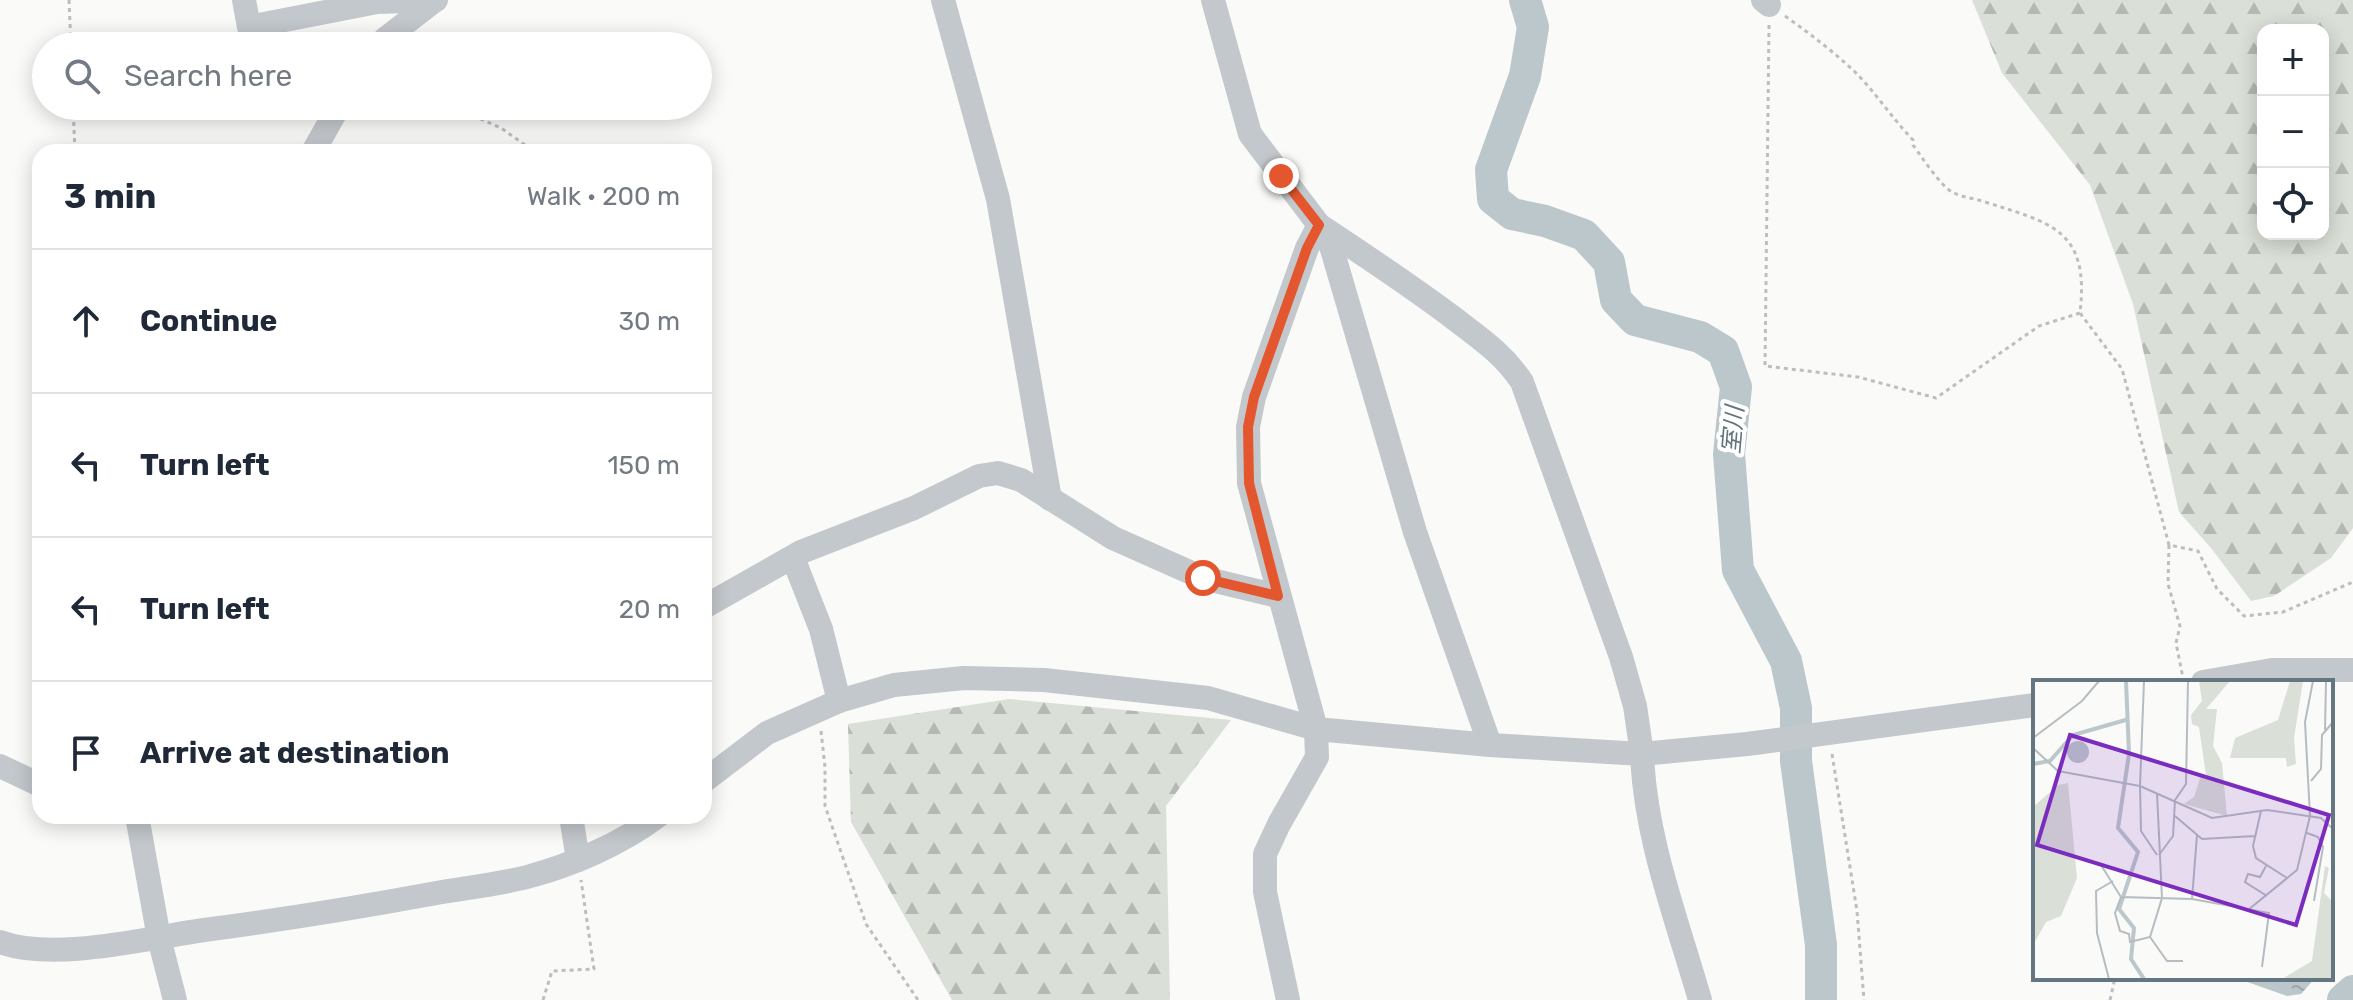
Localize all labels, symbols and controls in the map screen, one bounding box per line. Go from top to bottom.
map controls [2257,24,2329,240]
button: + [2257,24,2329,96]
search box [32,32,712,120]
icon: search [60,54,104,98]
text: Search here [124,58,292,94]
button: − [2257,96,2329,168]
route end [1263,158,1299,194]
button: locate [2257,168,2329,240]
text: 3 min [64,176,156,217]
text: Walk · 200 m [527,181,680,212]
icon: ahead [64,299,108,343]
text: Continue [140,303,277,339]
text: 30 m [618,306,680,337]
water label: 室川 [1717,402,1749,455]
icon: left [64,443,108,487]
text: Turn left [140,447,270,483]
text: 150 m [607,450,680,481]
route start [1185,560,1221,596]
icon: left [64,587,108,631]
text: Turn left [140,591,270,627]
text: 20 m [619,594,680,625]
inset map [2033,680,2333,980]
icon: arrive [64,731,108,775]
text: Arrive at destination [140,735,450,771]

